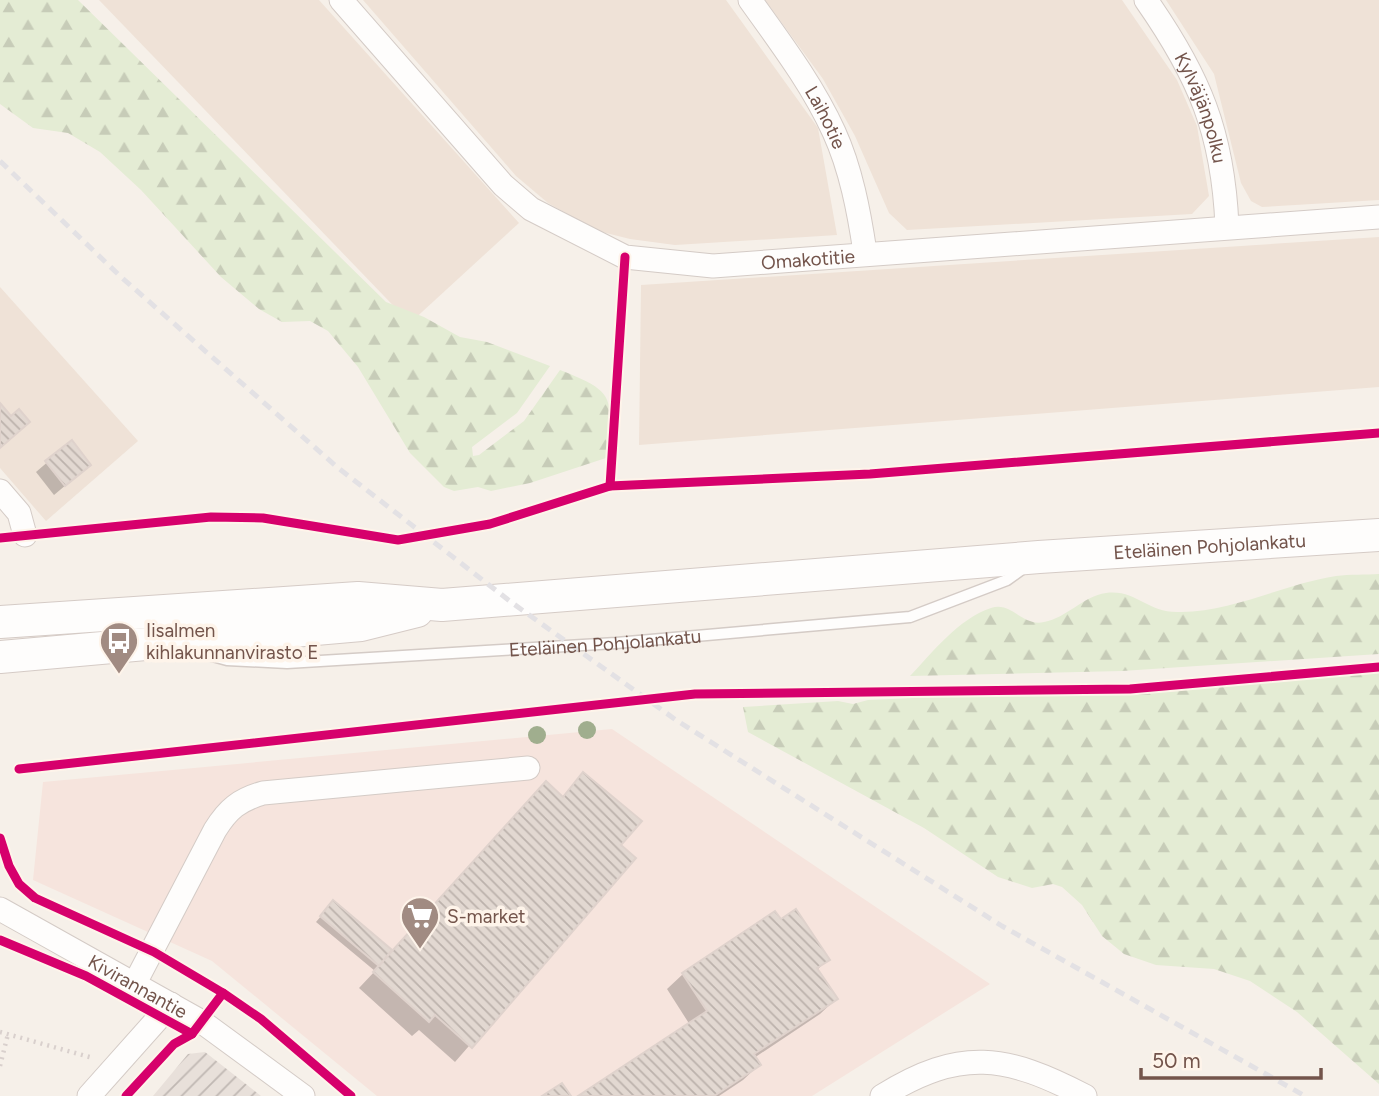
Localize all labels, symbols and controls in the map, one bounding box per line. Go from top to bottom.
street label: Kylväjänpolku [1170,48,1231,165]
street label: Laihotie [800,82,851,152]
street label: Omakotitie [760,245,856,274]
street label: Eteläinen Pohjolankatu [1113,529,1307,564]
place label: Iisalmen kihlakunnanvirasto E [146,619,319,664]
bus stop icon: Iisalmen kihlakunnanvirasto E [98,620,140,675]
street label: Eteläinen Pohjolankatu [508,625,702,661]
supermarket icon: S-market [399,895,441,950]
place label: S-market [447,905,525,928]
street label: Kivirannantie [84,950,191,1023]
scale bar [1141,1036,1321,1080]
text: 50 m [1152,1048,1201,1073]

